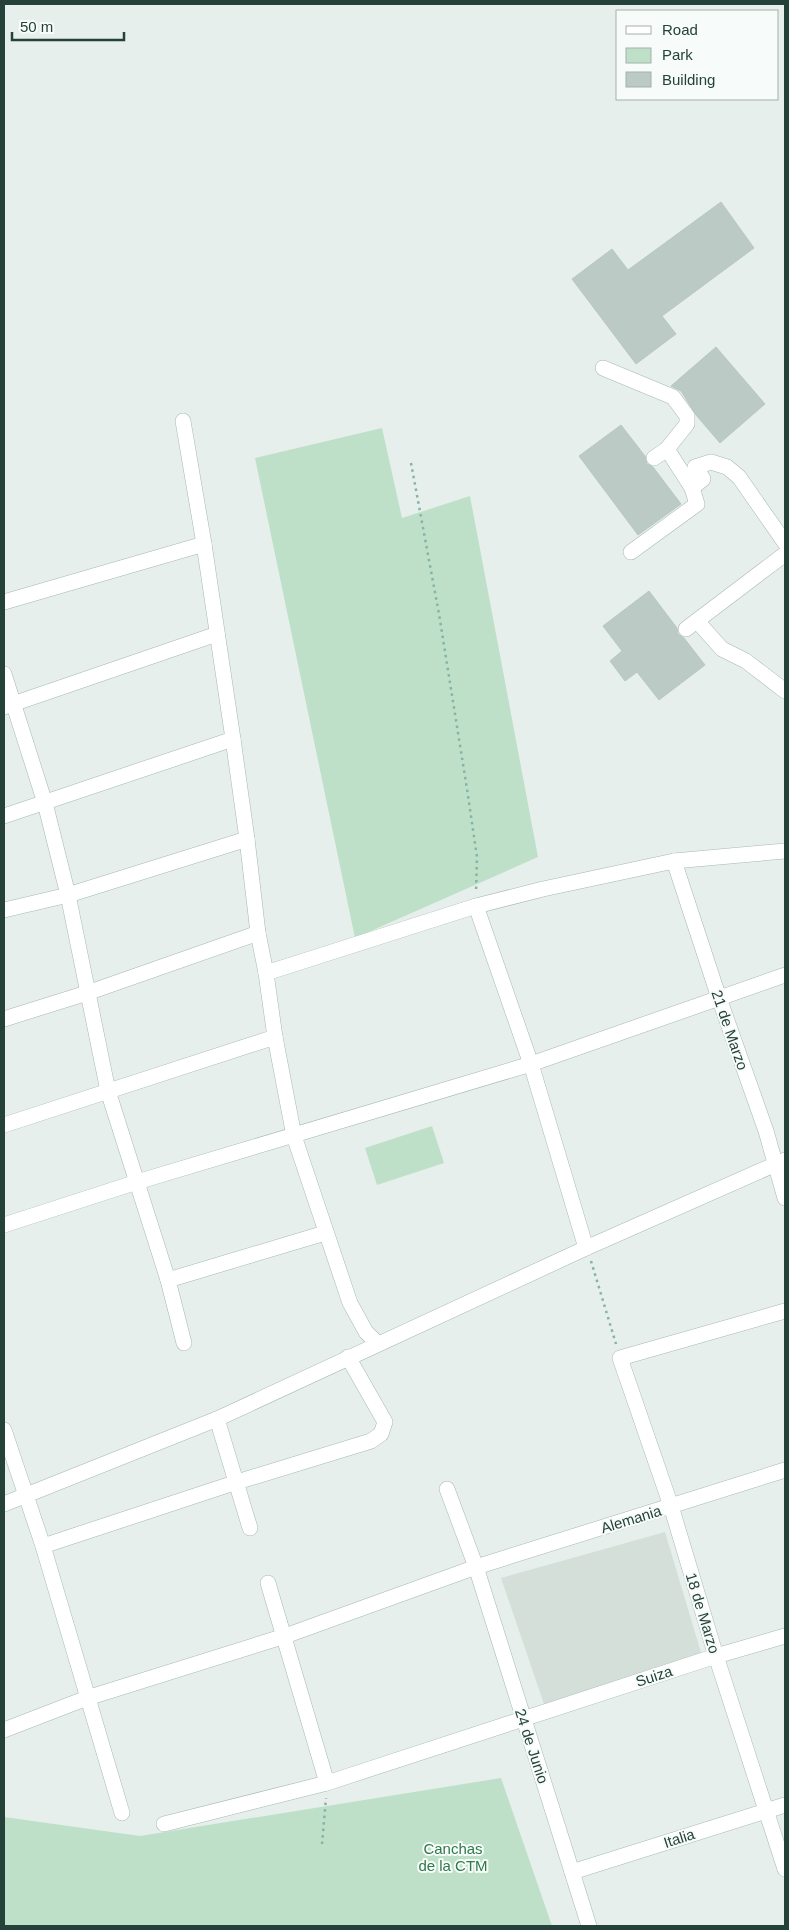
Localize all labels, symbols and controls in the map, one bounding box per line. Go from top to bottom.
scale bar [12,10,125,42]
legend [616,10,779,100]
text: 50 m [20,18,53,35]
text: Road [662,21,698,38]
text: Park [662,46,693,63]
text: Building [662,71,715,88]
street label: 21 de Marzo [708,988,752,1072]
street label: Alemania [599,1502,664,1536]
street label: 18 de Marzo [683,1571,723,1655]
street label: Suiza [634,1662,675,1690]
street label: 24 de Junio [512,1706,552,1786]
street label: Italia [661,1825,697,1851]
park label: Canchas de la CTM [418,1840,488,1874]

